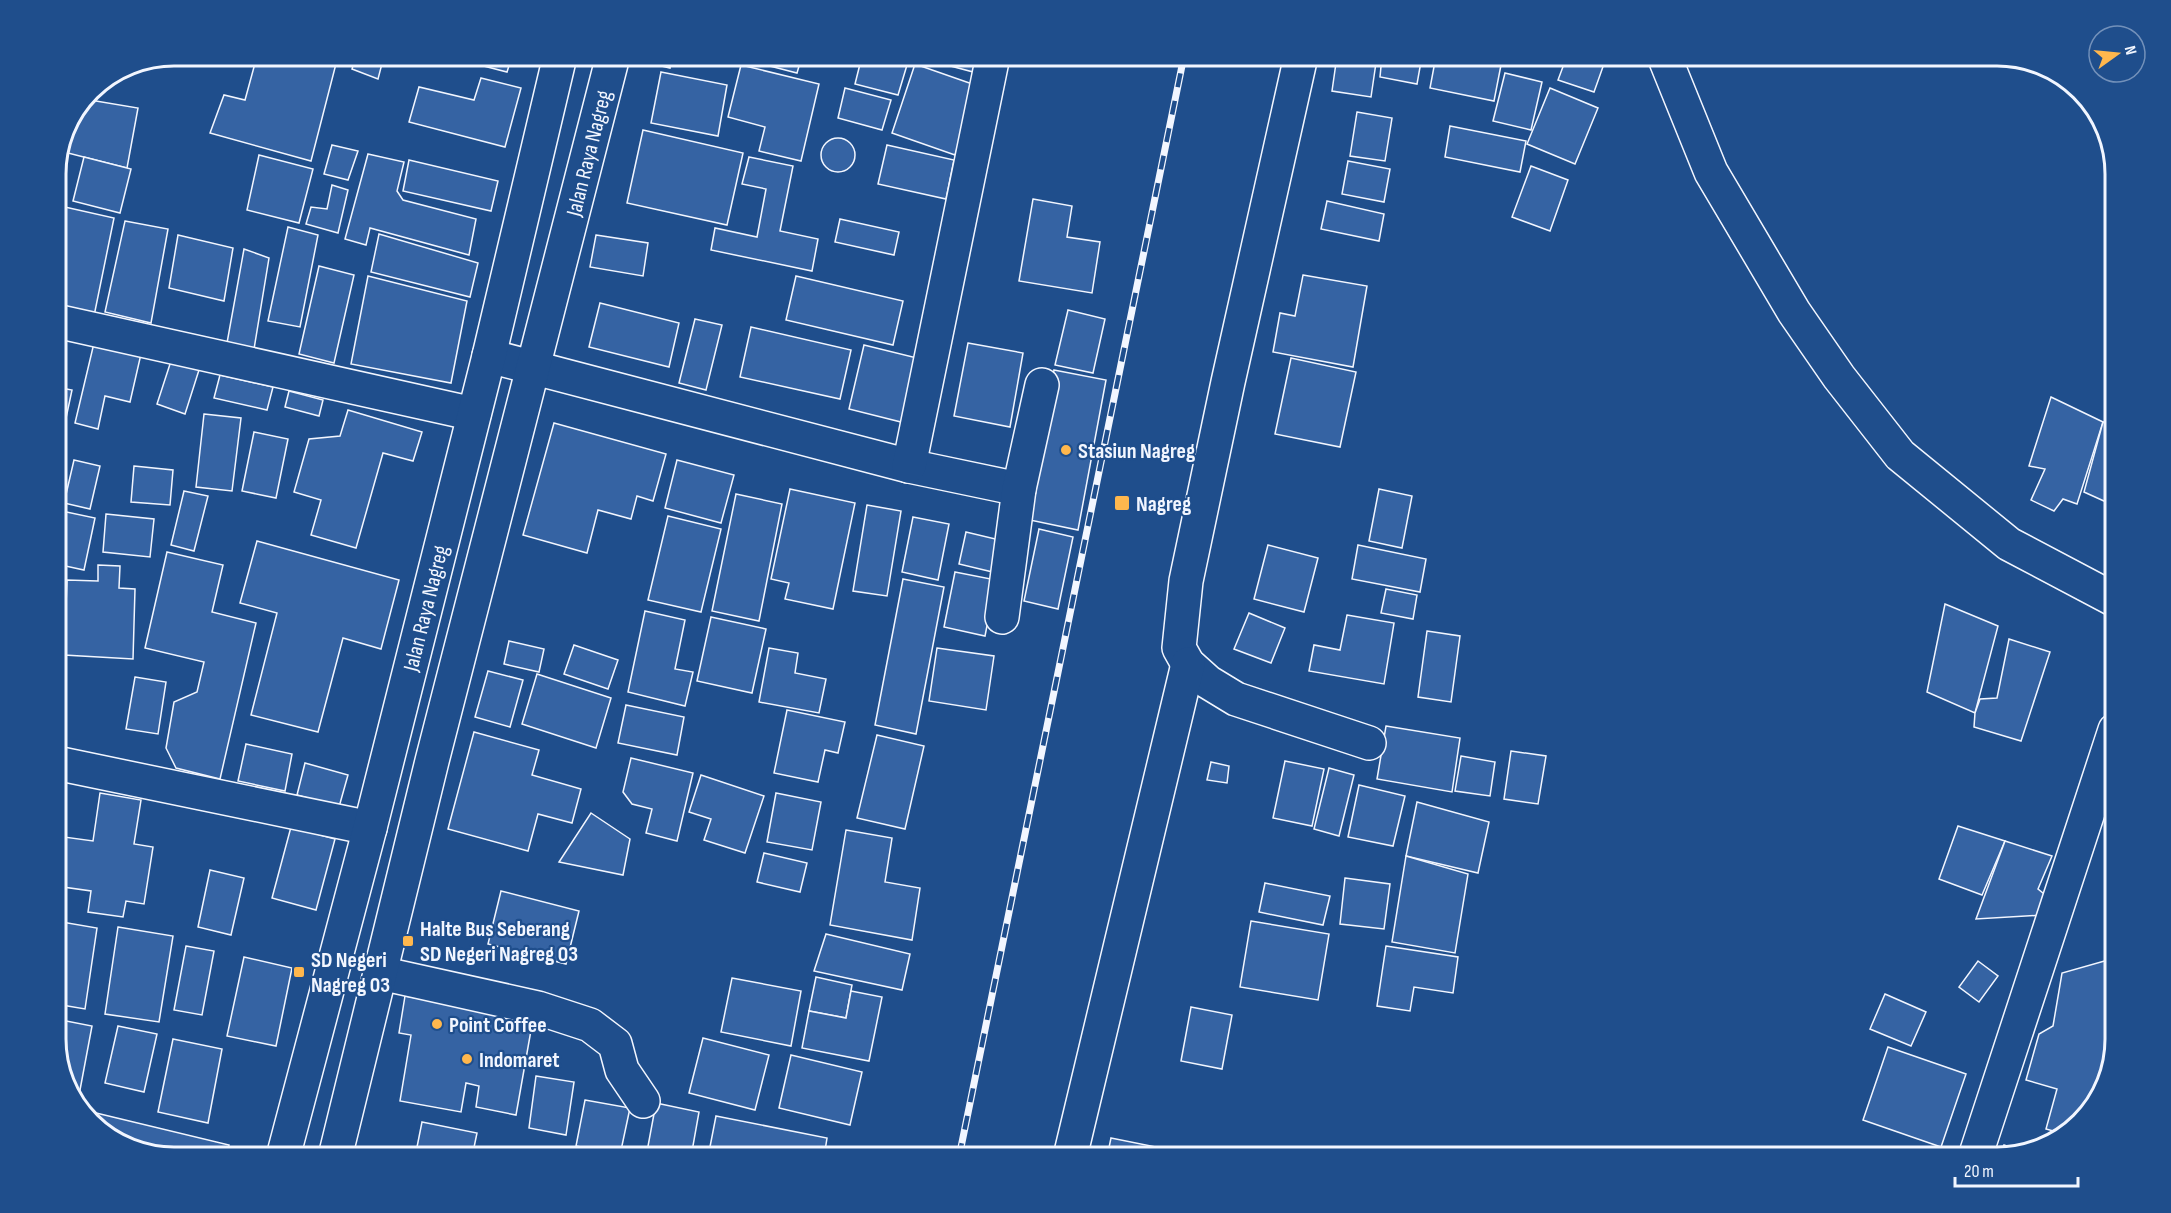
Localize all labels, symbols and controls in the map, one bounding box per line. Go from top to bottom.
north arrow [2087,24,2147,84]
text: N [2120,44,2140,57]
street label: Jalan Raya Nagreg [561,87,618,220]
place label: Stasiun Nagreg [1078,438,1195,465]
marker: Stasiun Nagreg [1059,443,1073,457]
place label: Nagreg [1136,491,1191,518]
marker: Nagreg [1113,494,1131,512]
street label: Jalan Raya Nagreg [398,542,455,675]
place label: Halte Bus Seberang SD Negeri Nagreg 03 [420,916,578,968]
marker: Halte Bus Seberang SD Negeri Nagreg 03 [401,934,415,948]
place label: SD Negeri Nagreg 03 [311,947,390,999]
marker: SD Negeri Nagreg 03 [292,965,306,979]
place label: Point Coffee [449,1012,547,1039]
marker: Point Coffee [430,1017,444,1031]
place label: Indomaret [479,1047,560,1074]
marker: Indomaret [460,1052,474,1066]
scale bar [1955,1150,2078,1188]
text: 20 m [1964,1161,1994,1182]

